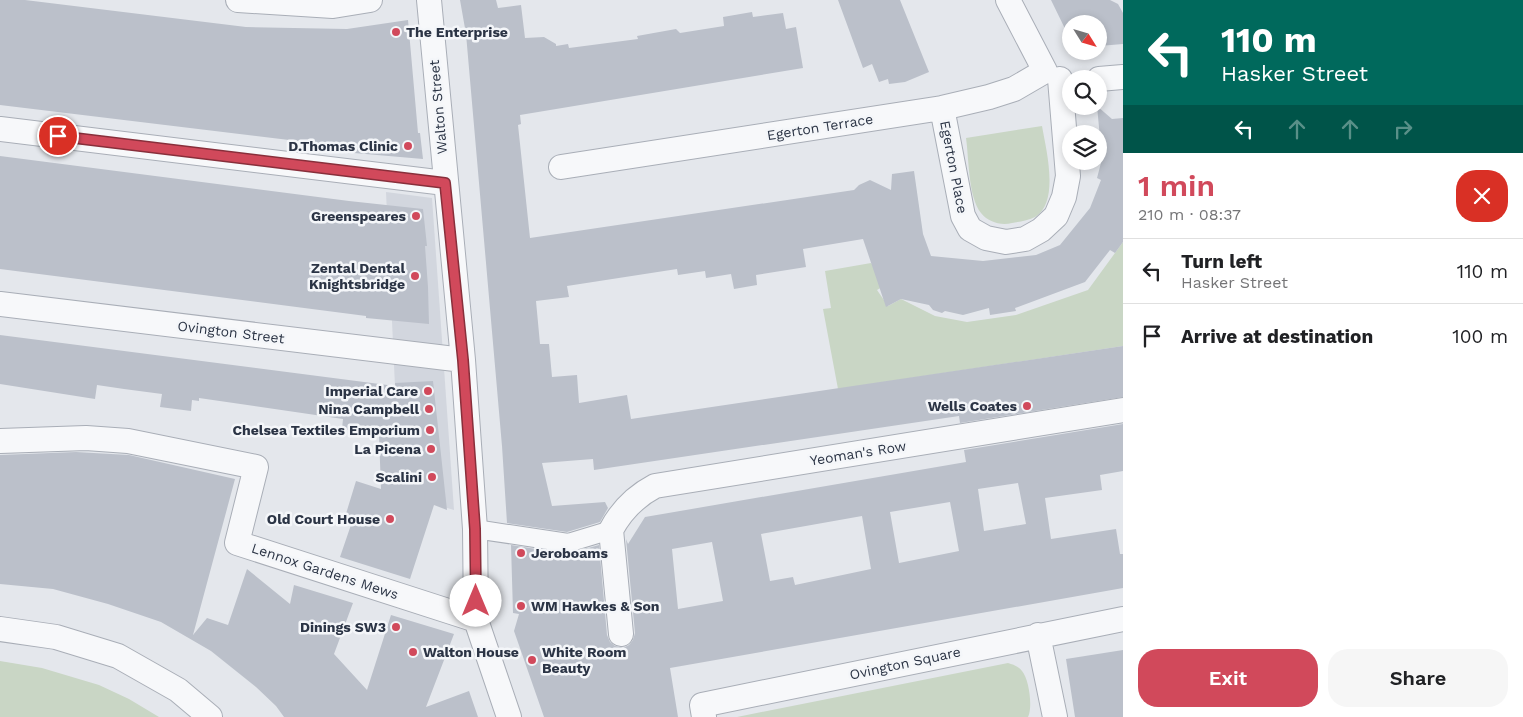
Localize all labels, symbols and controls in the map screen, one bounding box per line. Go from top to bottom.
north arrow [1062,15,1108,60]
map controls [1062,15,1107,170]
text: 110 m [1221,19,1317,61]
icon: left [1138,20,1203,85]
place label: The Enterprise [406,24,508,40]
marker: The Enterprise [390,26,402,38]
street label: Walton Street [426,59,450,155]
text: Hasker Street [1221,61,1368,86]
button: search [1062,70,1107,115]
street label: Egerton Terrace [766,111,874,143]
pin [37,115,79,157]
icon: left [1230,115,1258,143]
icon: ahead [1283,115,1311,143]
icon: ahead [1336,115,1364,143]
icon: right [1389,115,1417,143]
street label: Egerton Place [937,119,971,215]
icon: arrive [44,122,72,150]
button: layers [1062,125,1107,170]
place label: D.Thomas Clinic [288,138,398,154]
marker: D.Thomas Clinic [402,140,414,152]
text: 1 min [1138,168,1215,203]
button: close [1456,170,1508,222]
text: 210 m · 08:37 [1138,205,1241,224]
place label: Greenspeares [311,208,407,224]
marker: Greenspeares [410,210,422,222]
text: Turn left [1181,250,1262,273]
icon: left [1138,257,1166,285]
place label: Zental Dental Knightsbridge [309,260,405,292]
text: 110 m [1457,260,1508,283]
marker: Zental Dental Knightsbridge [409,270,421,282]
text: Hasker Street [1181,273,1288,292]
street label: Ovington Street [177,318,285,347]
icon: arrive [1138,322,1166,350]
text: Arrive at destination [1181,325,1373,348]
text: 100 m [1452,325,1508,348]
place label: Imperial Care [325,383,418,399]
marker: Imperial Care [422,385,434,397]
place label: Wells Coates [928,398,1018,414]
marker: Wells Coates [1021,400,1033,412]
place label: Nina Campbell [318,401,419,417]
marker: Nina Campbell [423,403,435,415]
place label: Chelsea Textiles Emporium [233,422,420,438]
marker: Chelsea Textiles Emporium [424,424,436,436]
street label: Yeoman's Row [809,437,908,469]
place label: La Picena [354,441,422,457]
marker: La Picena [425,443,437,455]
place label: Scalini [376,469,422,485]
marker: Scalini [426,471,438,483]
place label: Old Court House [267,511,380,527]
marker: Old Court House [384,513,396,525]
street label: Lennox Gardens Mews [250,540,400,602]
place label: Jeroboams [531,545,608,561]
marker: Jeroboams [515,547,527,559]
position arrow [449,574,501,626]
place label: WM Hawkes & Son [531,598,660,614]
marker: WM Hawkes & Son [515,600,527,612]
place label: Dinings SW3 [300,619,386,635]
marker: Dinings SW3 [390,621,402,633]
street label: Ovington Square [848,643,962,683]
place label: Walton House [423,644,519,660]
place label: White Room Beauty [542,644,626,676]
marker: Walton House [407,646,419,658]
button: Exit [1138,649,1318,707]
button: Share [1328,649,1508,707]
marker: White Room Beauty [526,654,538,666]

